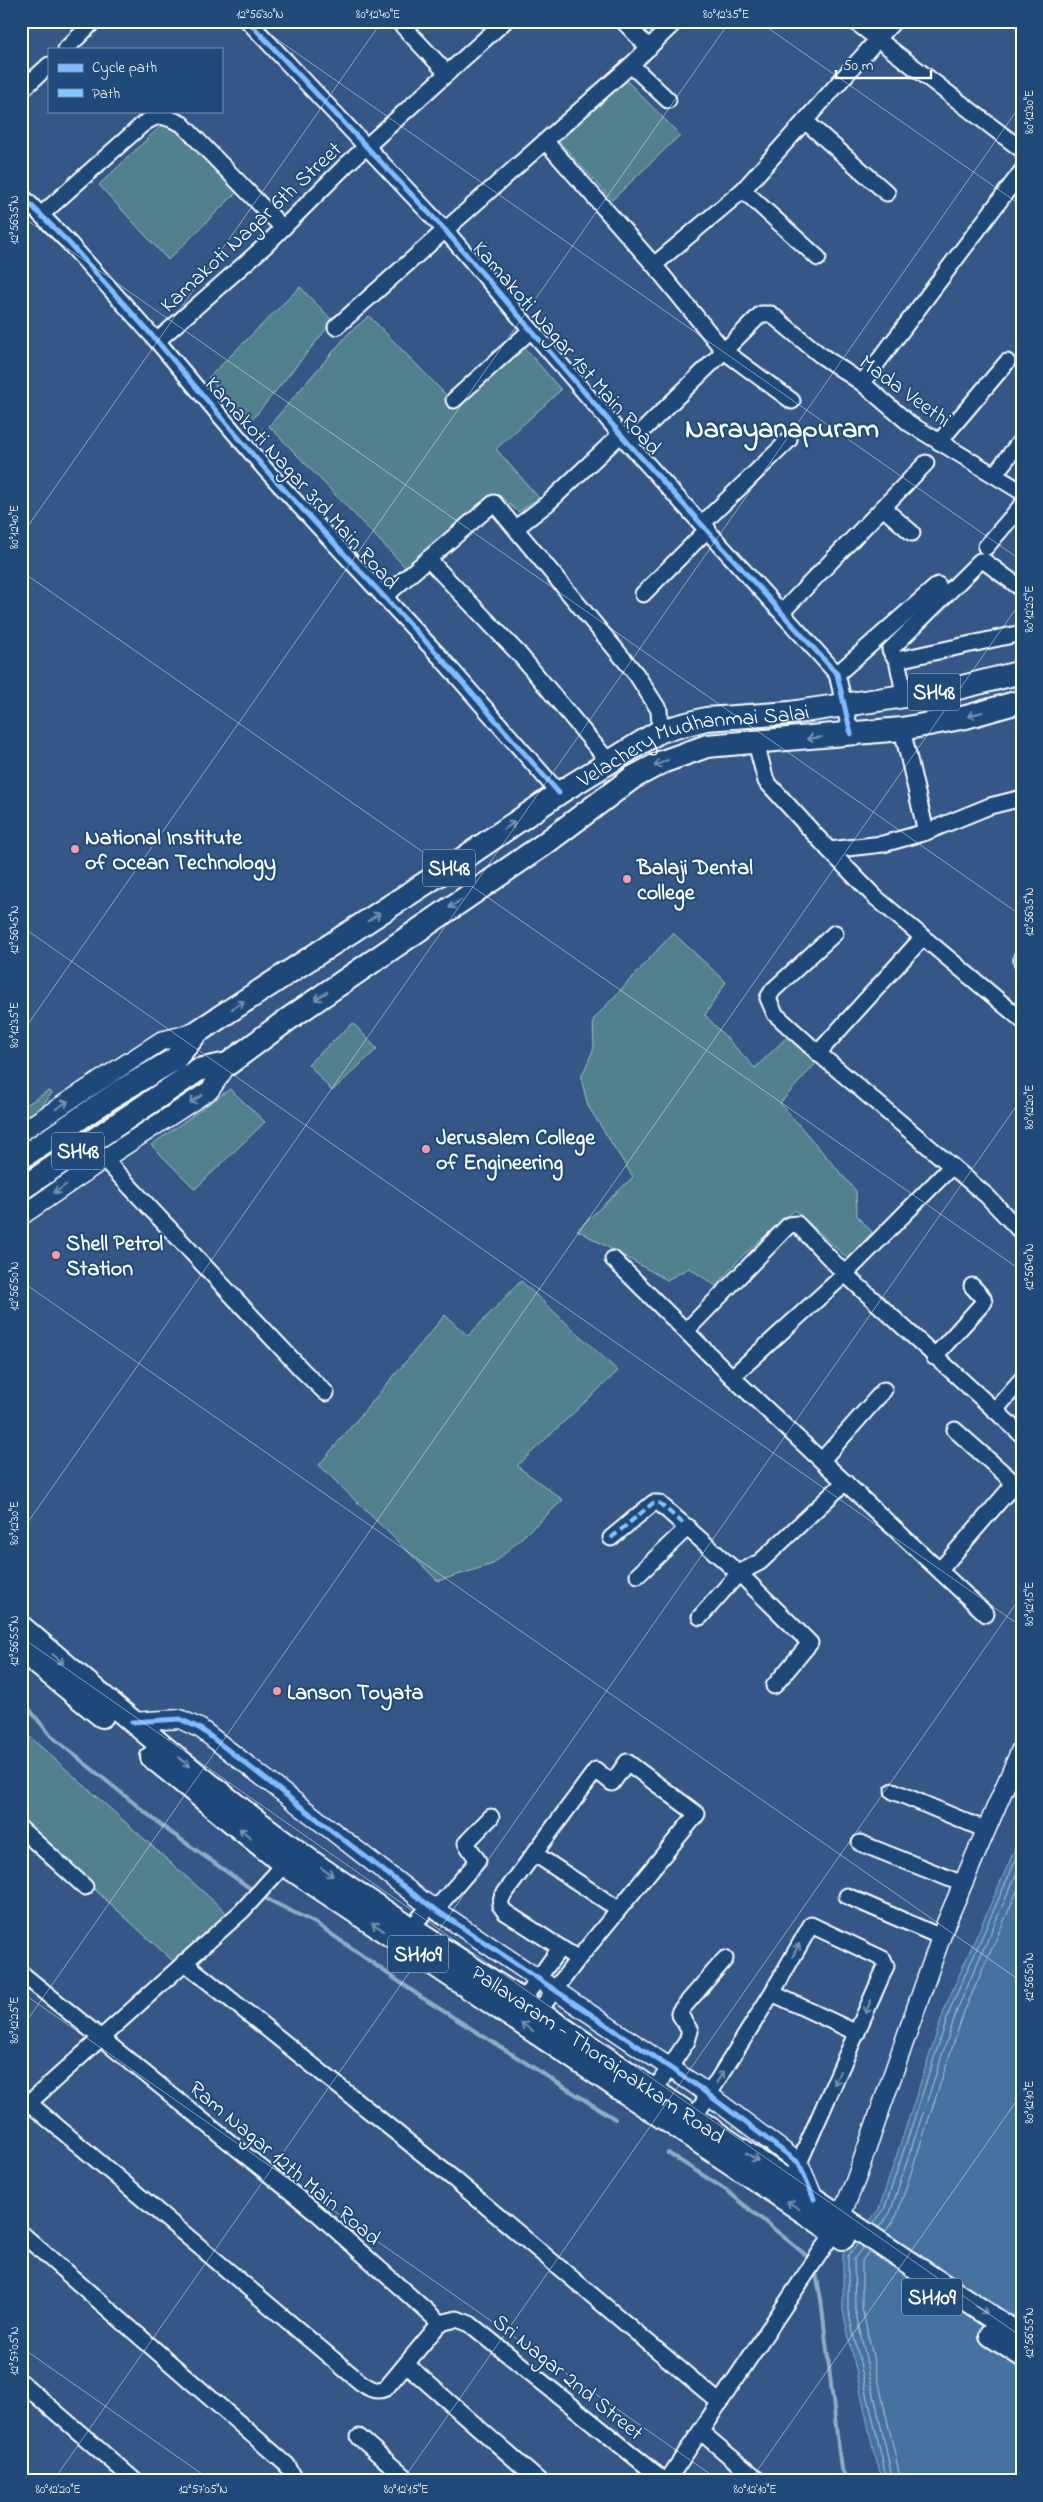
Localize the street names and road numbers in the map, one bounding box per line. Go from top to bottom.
street label: Kamakoti Nagar 6th Street [154,135,351,322]
street label: Kamakoti Nagar 1st Main Road [463,235,668,464]
street label: Mada Veethi [852,348,957,437]
street label: Kamakoti Nagar 3rd Main Road [195,370,405,598]
road number: SH48 [908,674,960,710]
street label: Velachery Mudhanmai Salai [571,697,812,798]
road number: SH48 [423,850,475,886]
road number: SH48 [52,1132,104,1170]
road number: SH109 [388,1936,448,1972]
street label: Pallavaram - Thoraipakkam Road [464,1958,731,2154]
street label: Ram Nagar 12th Main Road [180,2074,387,2255]
road number: SH109 [902,2278,962,2316]
street label: Sri Nagar 2nd Street [484,2307,650,2451]

